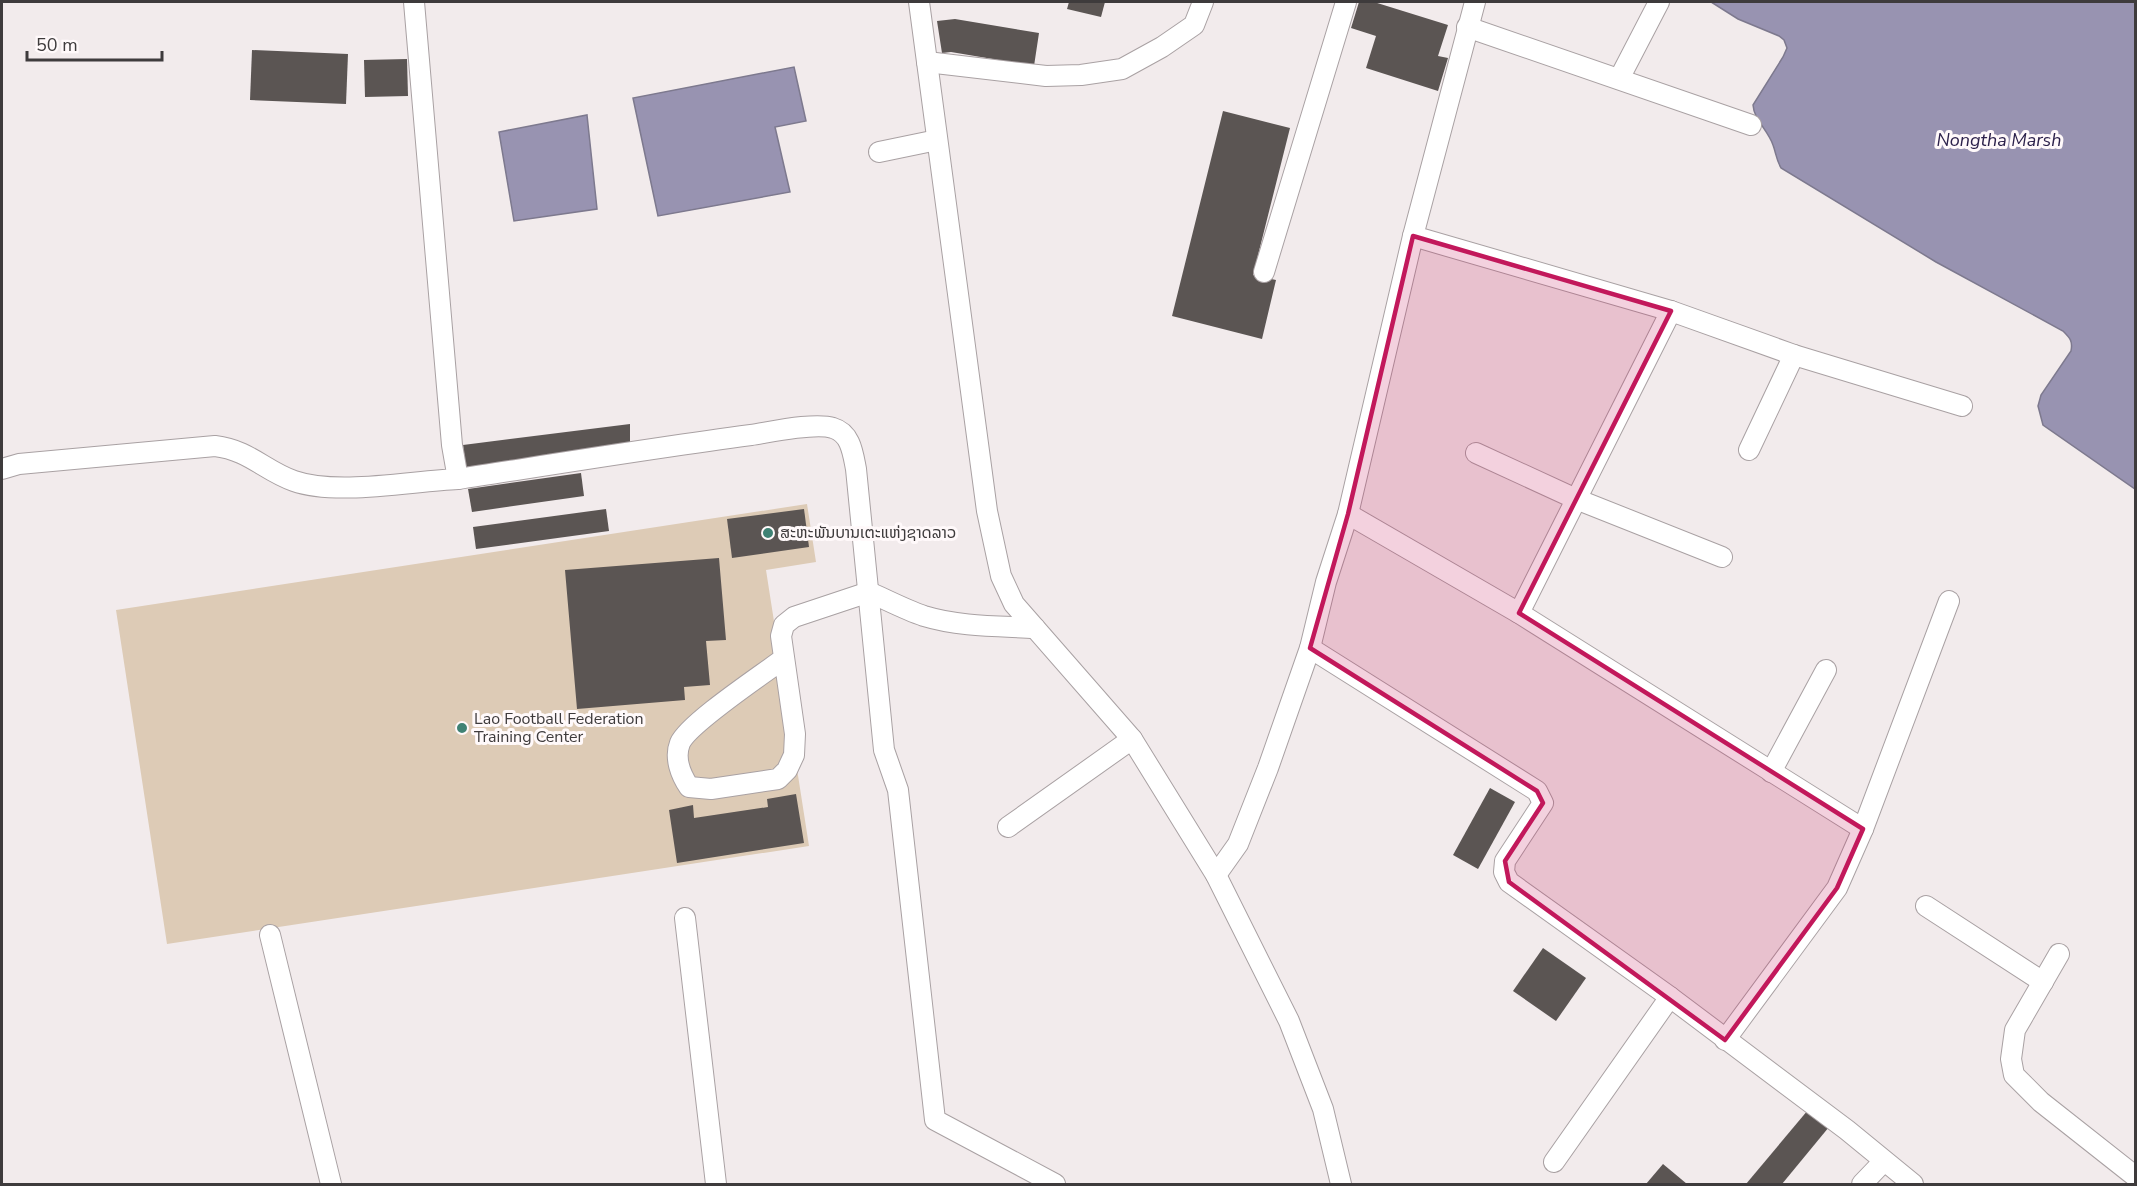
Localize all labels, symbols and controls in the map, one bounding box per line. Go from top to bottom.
scale bar [27,24,162,62]
text: 50 m [36,33,78,57]
water label: Nongtha Marsh [1937,128,2061,152]
place label: ສະຫະພັນບານເຕະແຫ່ງຊາດລາວ [780,522,956,544]
marker: ສະຫະພັນບານເຕະແຫ່ງຊາດລາວ [761,526,775,540]
place label: Lao Football Federation Training Center [474,708,644,748]
marker: Lao Football Federation Training Center [455,721,469,735]

